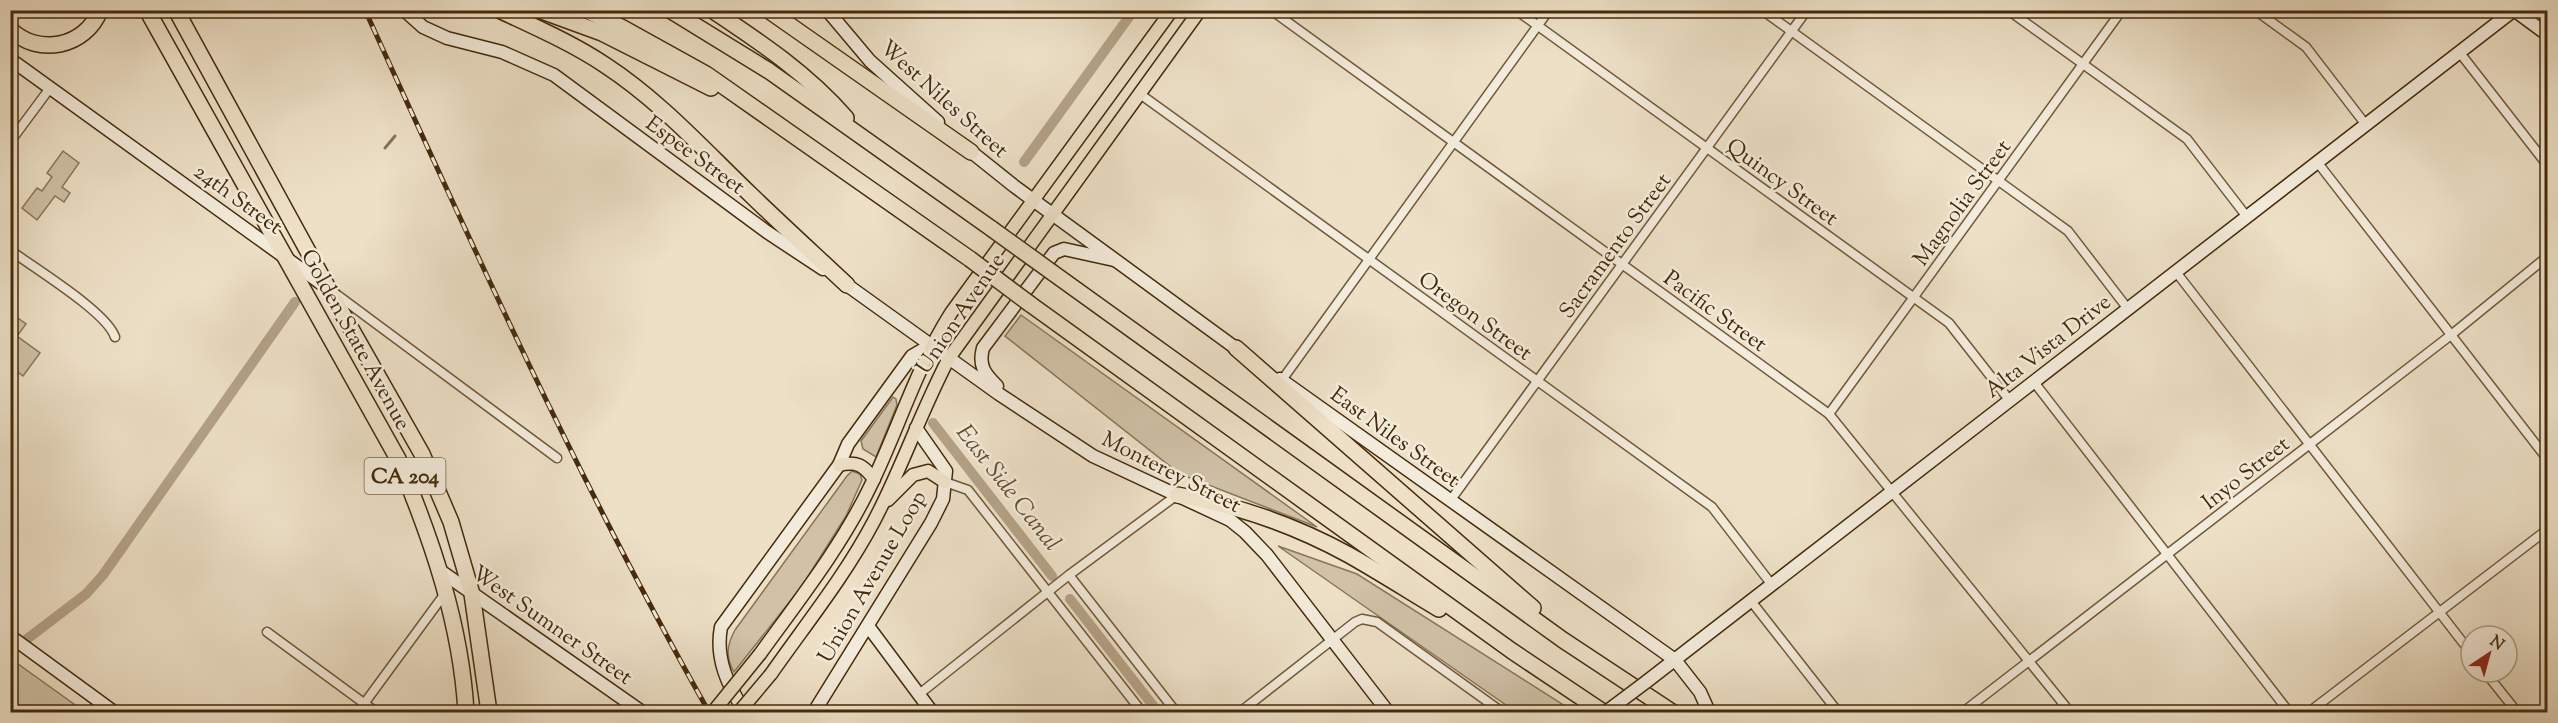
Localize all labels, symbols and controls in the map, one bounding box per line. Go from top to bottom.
street label: West Niles Street [872,34,1015,167]
street label: Espee Street [638,109,751,204]
street label: Quincy Street [1718,132,1844,235]
street label: Magnolia Street [1907,133,2021,274]
street label: 24th Street [186,157,289,244]
street label: Sacramento Street [1553,167,1681,326]
street label: Golden State Avenue [291,244,417,437]
street label: Union Avenue [909,248,1014,382]
street label: Pacific Street [1656,264,1773,361]
street label: Oregon Street [1410,265,1538,370]
street label: Alta Vista Drive [1979,288,2119,407]
street label: East Niles Street [1322,380,1466,497]
water label: East Side Canal [947,417,1068,559]
street label: Monterey Street [1095,425,1247,523]
street label: Inyo Street [2196,430,2298,519]
road number: CA 204 [364,458,446,494]
street label: Union Avenue Loop [811,485,936,670]
street label: West Sumner Street [464,559,639,694]
north arrow [2459,624,2519,684]
text: N [2484,631,2508,657]

